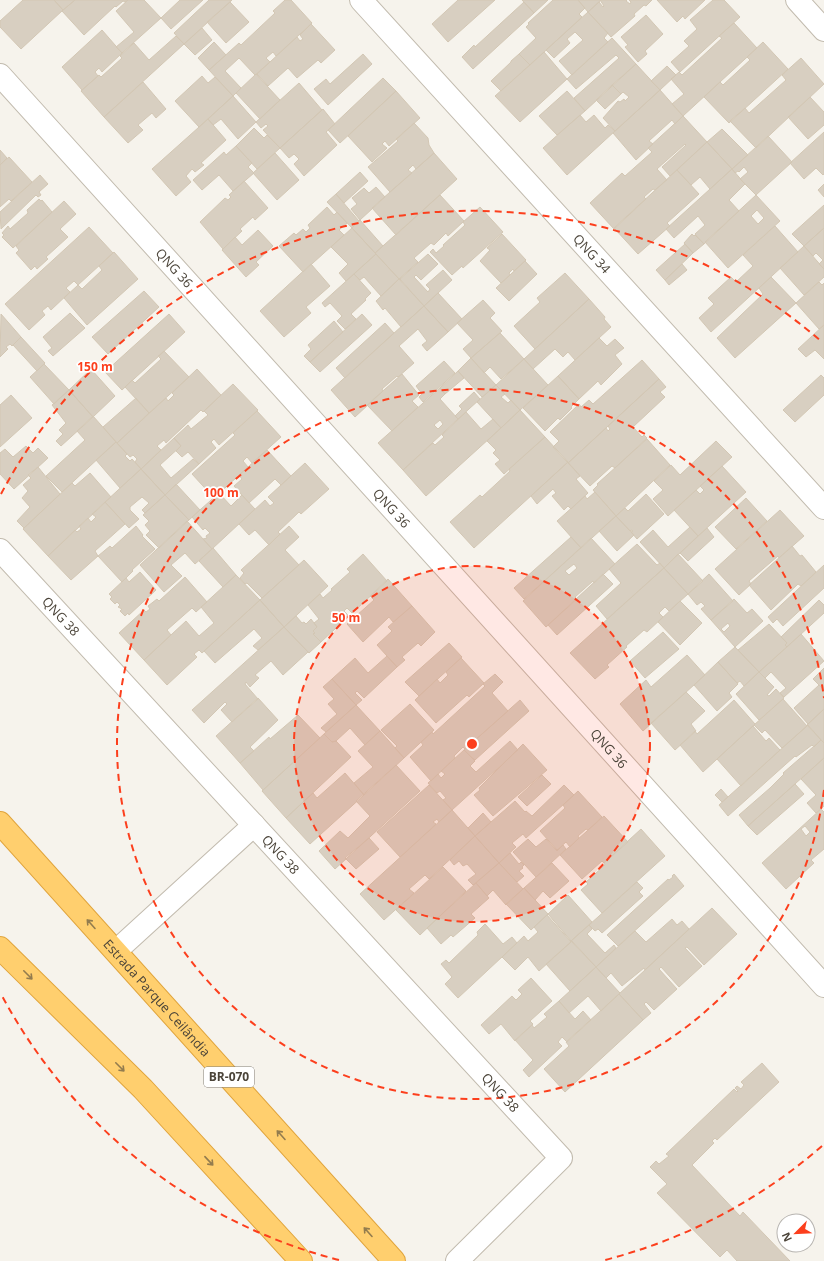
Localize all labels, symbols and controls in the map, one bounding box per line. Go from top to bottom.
street label: QNG 34 [569,230,615,278]
street label: QNG 36 [152,244,197,292]
text: 150 m [77,358,113,375]
text: 100 m [203,484,239,501]
street label: QNG 36 [369,484,414,532]
street label: QNG 38 [38,593,84,640]
text: 50 m [332,609,360,626]
street label: QNG 36 [586,725,632,772]
centre of rings [465,737,479,751]
street label: QNG 38 [258,831,304,878]
one-way arrow [87,918,96,929]
street label: Estrada Parque Ceilândia [100,935,215,1060]
one-way arrow [23,970,33,980]
one-way arrow [115,1062,125,1072]
road number: BR-070 [204,1067,254,1087]
street label: QNG 38 [478,1069,523,1116]
one-way arrow [276,1130,286,1140]
one-way arrow [204,1156,214,1166]
north arrow [776,1213,816,1253]
one-way arrow [363,1227,372,1237]
text: N [778,1230,795,1244]

